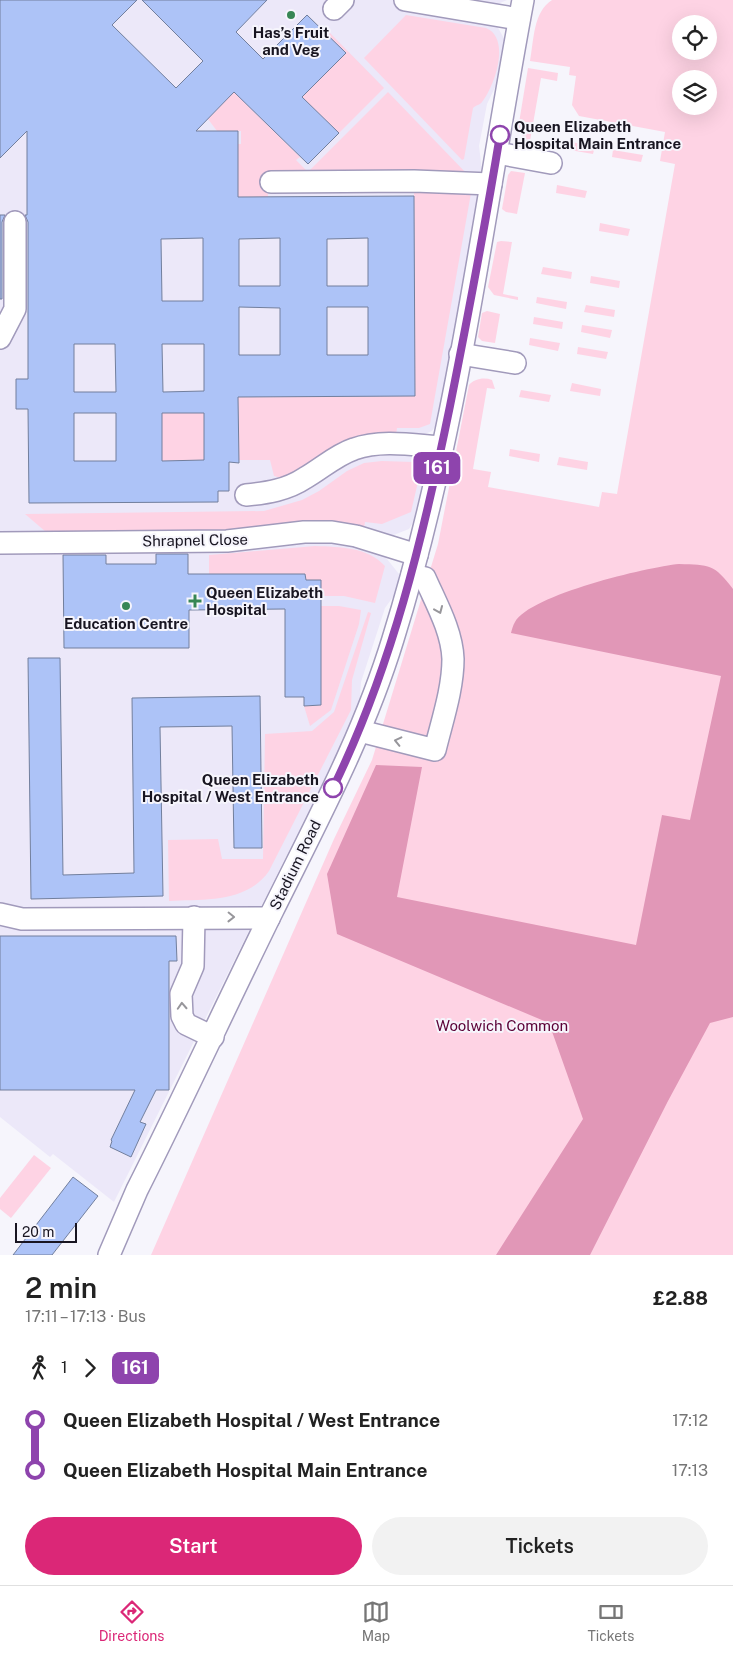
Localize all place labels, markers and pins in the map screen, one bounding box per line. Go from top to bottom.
marker: Has’s Fruit and Veg [285,9,297,21]
place label: Has’s Fruit and Veg [253,24,329,58]
place label: Queen Elizabeth Hospital Main Entrance [514,118,681,152]
marker: Queen Elizabeth Hospital Main Entrance [490,125,510,145]
place label: Queen Elizabeth Hospital [206,584,323,618]
marker: Queen Elizabeth Hospital [188,594,202,608]
marker: Education Centre [120,600,132,612]
place label: Education Centre [64,615,188,632]
place label: Queen Elizabeth Hospital / West Entrance [142,771,319,805]
marker: Queen Elizabeth Hospital / West Entrance [323,778,343,798]

